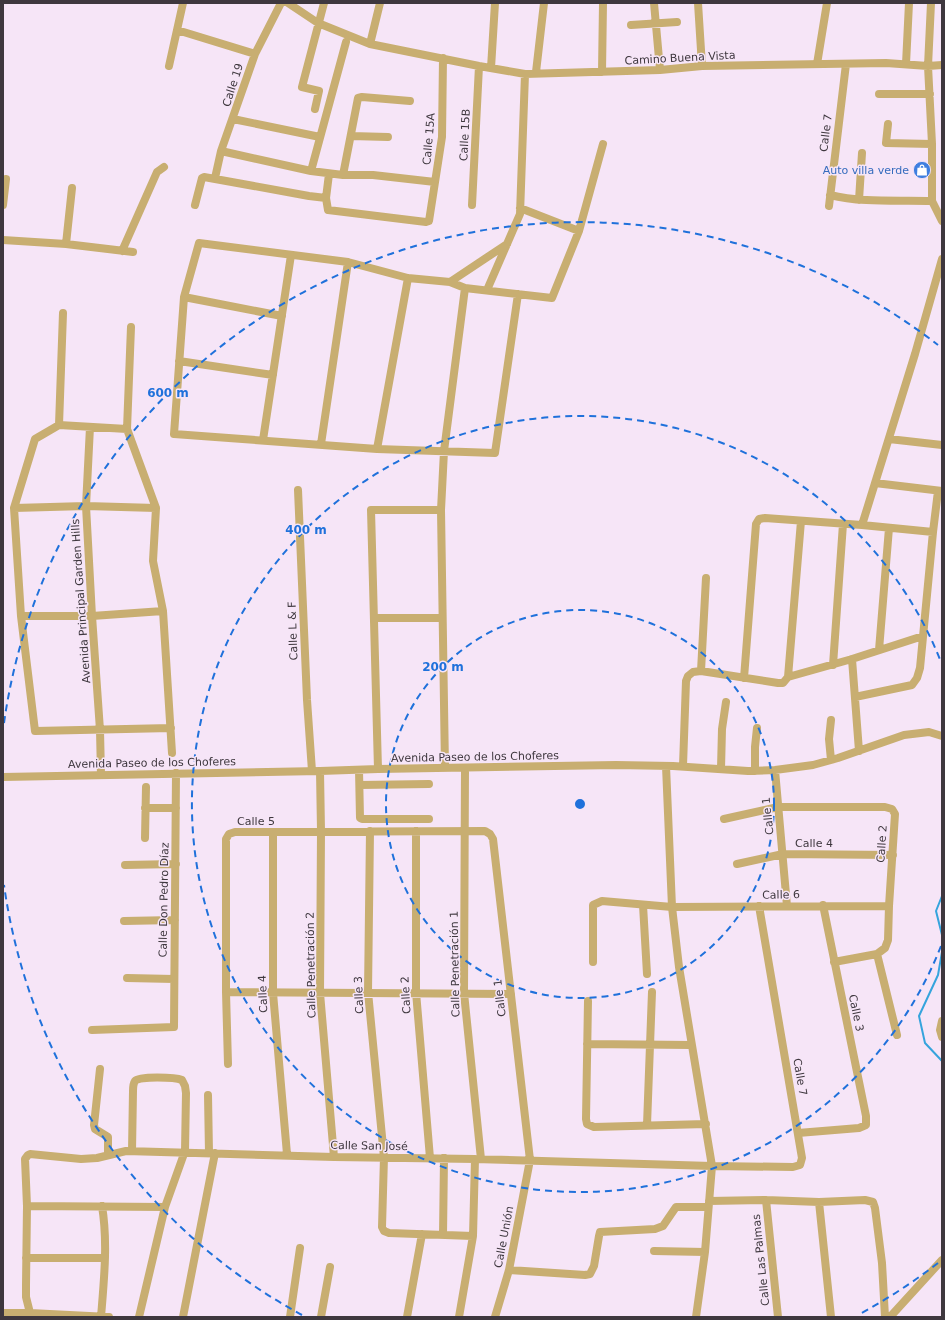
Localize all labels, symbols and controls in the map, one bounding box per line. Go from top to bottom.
street label: Camino Buena Vista [624,49,736,67]
street label: Calle 19 [220,62,246,108]
street label: Calle 15B [457,109,473,161]
street label: Calle 15A [420,112,438,166]
street label: Calle 7 [817,113,835,153]
shop icon: Auto villa verde [912,160,932,180]
place label: Auto villa verde [823,164,909,177]
text: 600 m [147,386,189,400]
street label: Avenida Principal Garden Hills [69,518,93,684]
text: 400 m [285,523,327,537]
street label: Calle L & F [285,601,301,661]
text: 200 m [422,660,464,674]
street label: Avenida Paseo de los Choferes [391,749,559,765]
street label: Avenida Paseo de los Choferes [68,755,236,771]
centre of rings [573,797,587,811]
street label: Calle 1 [760,797,776,835]
street label: Calle 5 [237,815,275,828]
street label: Calle 2 [874,825,890,863]
street label: Calle 4 [795,837,833,850]
street label: Calle Don Pedro Díaz [156,842,172,958]
street label: Calle 6 [762,888,800,902]
street label: Calle Penetración 1 [448,911,462,1017]
street label: Calle Penetración 2 [304,912,318,1018]
street label: Calle 4 [256,975,270,1013]
street label: Calle 3 [352,976,366,1014]
street label: Calle 2 [399,976,413,1014]
street label: Calle 1 [491,978,509,1018]
street label: Calle 3 [846,993,866,1033]
street label: Calle 7 [790,1057,810,1097]
street label: Calle San José [330,1139,408,1153]
street label: Calle Unión [492,1205,516,1269]
street label: Calle Las Palmas [750,1213,772,1306]

